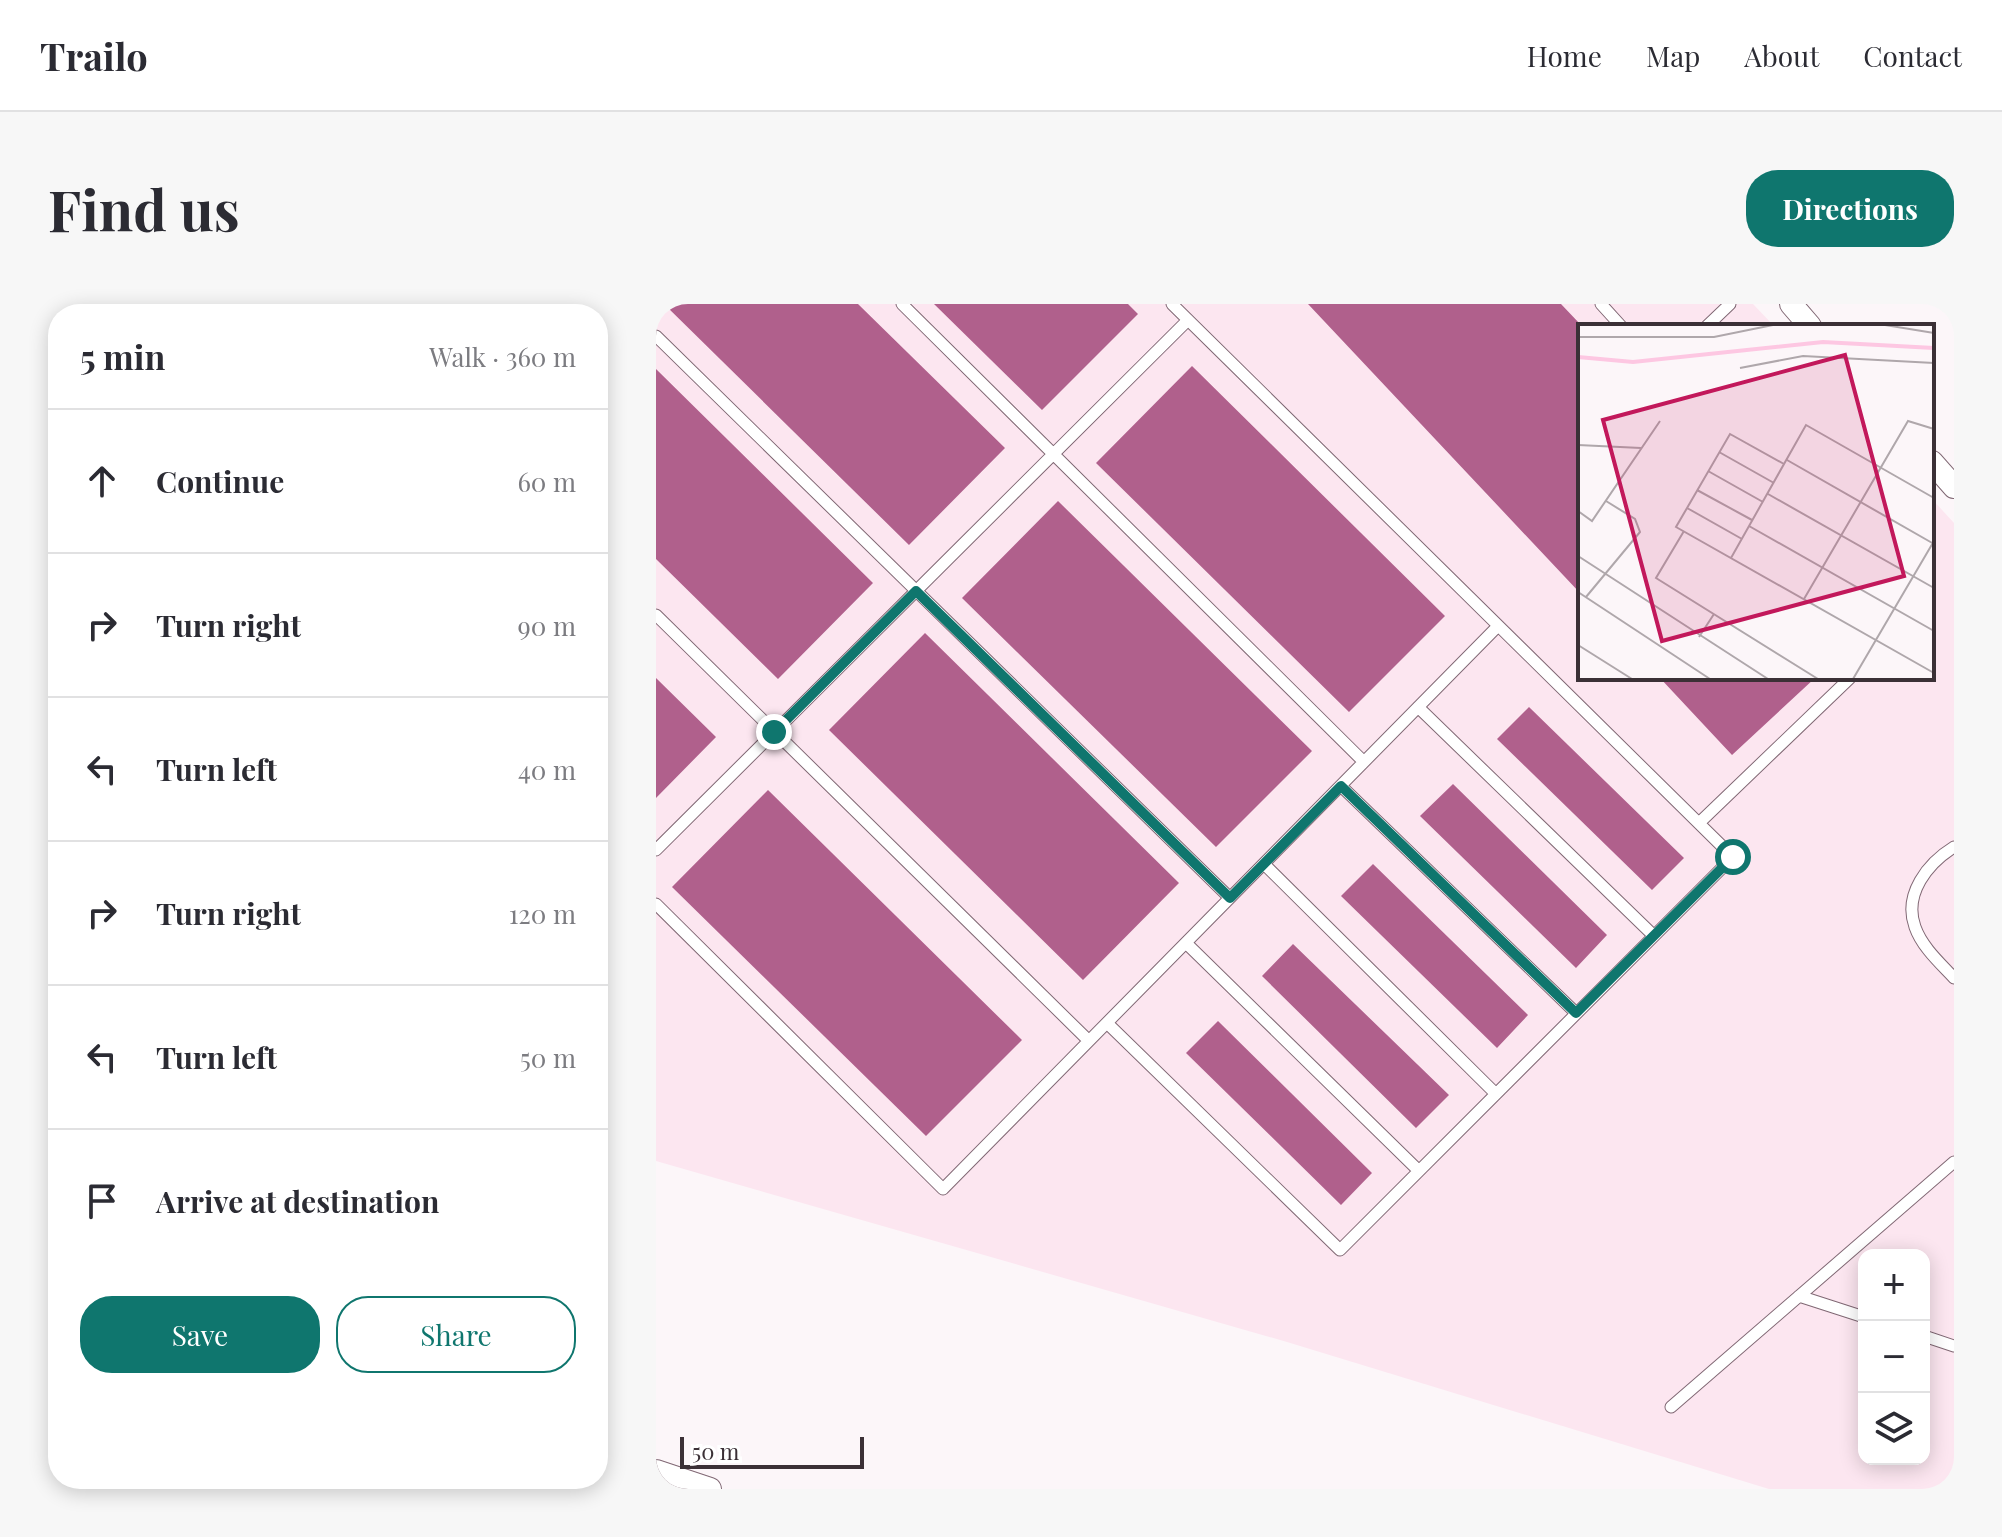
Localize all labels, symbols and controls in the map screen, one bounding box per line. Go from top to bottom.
text: Trailo [40,30,148,81]
text: Home [1527,37,1602,74]
text: Map [1646,37,1700,74]
text: About [1744,37,1819,74]
text: Contact [1863,37,1962,74]
button: Directions [1746,170,1954,247]
text: Find us [48,171,240,246]
inset map [1578,324,1934,680]
text: 5 min [80,333,165,379]
text: Walk · 360 m [429,339,576,374]
icon: ahead [80,459,124,503]
text: Continue [156,461,284,501]
text: 60 m [517,464,576,499]
icon: right [80,603,124,647]
text: Turn right [156,605,301,645]
text: 90 m [518,608,576,643]
route end [756,714,792,750]
icon: left [80,747,124,791]
text: Turn left [156,749,277,789]
text: 40 m [518,752,576,787]
route start [1715,839,1751,875]
icon: right [80,891,124,935]
text: Turn right [156,893,301,933]
text: 120 m [509,896,576,931]
icon: left [80,1035,124,1079]
text: Turn left [156,1037,277,1077]
text: 50 m [520,1040,576,1075]
icon: arrive [80,1179,124,1223]
text: Arrive at destination [156,1181,439,1221]
map controls [1858,1249,1930,1465]
button: + [1858,1249,1930,1321]
button: Save [80,1296,320,1373]
button: Share [336,1296,576,1373]
button: − [1858,1321,1930,1393]
button: layers [1858,1393,1930,1465]
scale bar [680,1433,864,1469]
text: 50 m [692,1436,739,1466]

